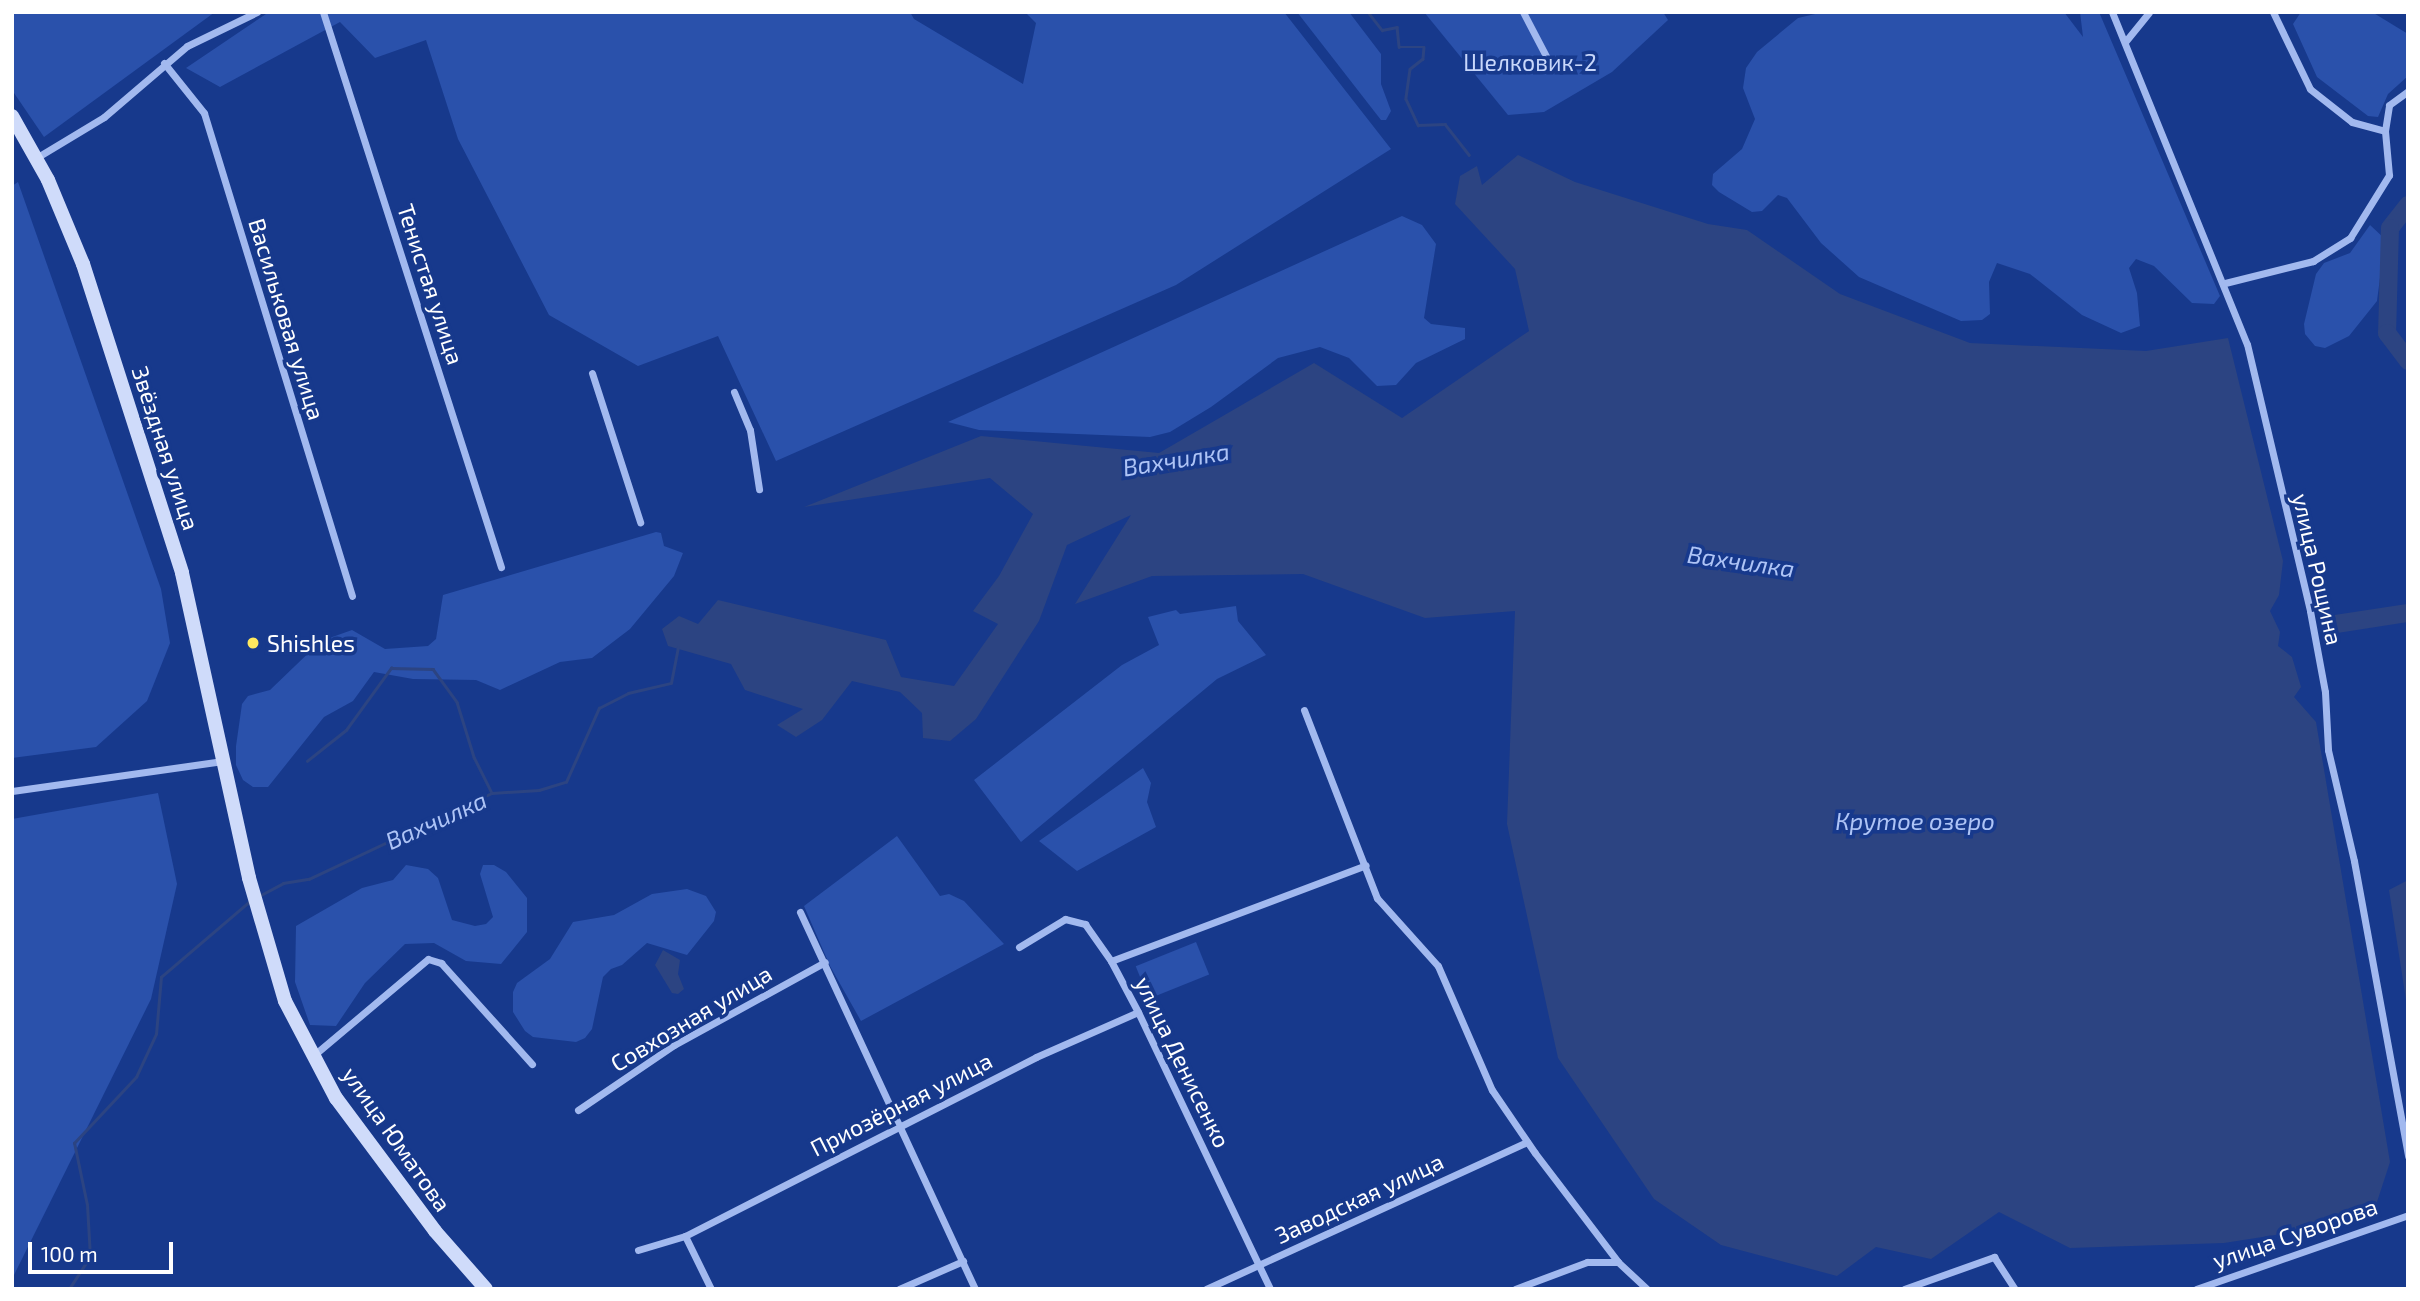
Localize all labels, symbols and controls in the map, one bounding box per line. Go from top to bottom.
park label: Шелковик-2 [1463,48,1597,76]
street label: Тенистая улица [392,200,470,368]
street label: Васильковая улица [243,215,331,423]
street label: Звёздная улица [127,363,205,533]
water label: Вахчилка [1121,436,1231,482]
street label: улица Рощина [2287,491,2349,647]
water label: Вахчилка [1686,539,1796,583]
place label: Shishles [267,629,355,657]
marker: Shishles [245,635,261,651]
water label: Вахчилка [381,785,491,855]
water label: Крутое озеро [1835,807,1995,835]
street label: Совхозная улица [605,959,777,1077]
street label: улица Денисенко [1130,972,1236,1152]
street label: Приозёрная улица [805,1046,997,1162]
street label: улица Юматова [337,1061,457,1217]
street label: Заводская улица [1270,1147,1448,1249]
street label: улица Суворова [2209,1192,2381,1274]
scale bar [32,1228,177,1272]
text: 100 m [41,1241,98,1266]

